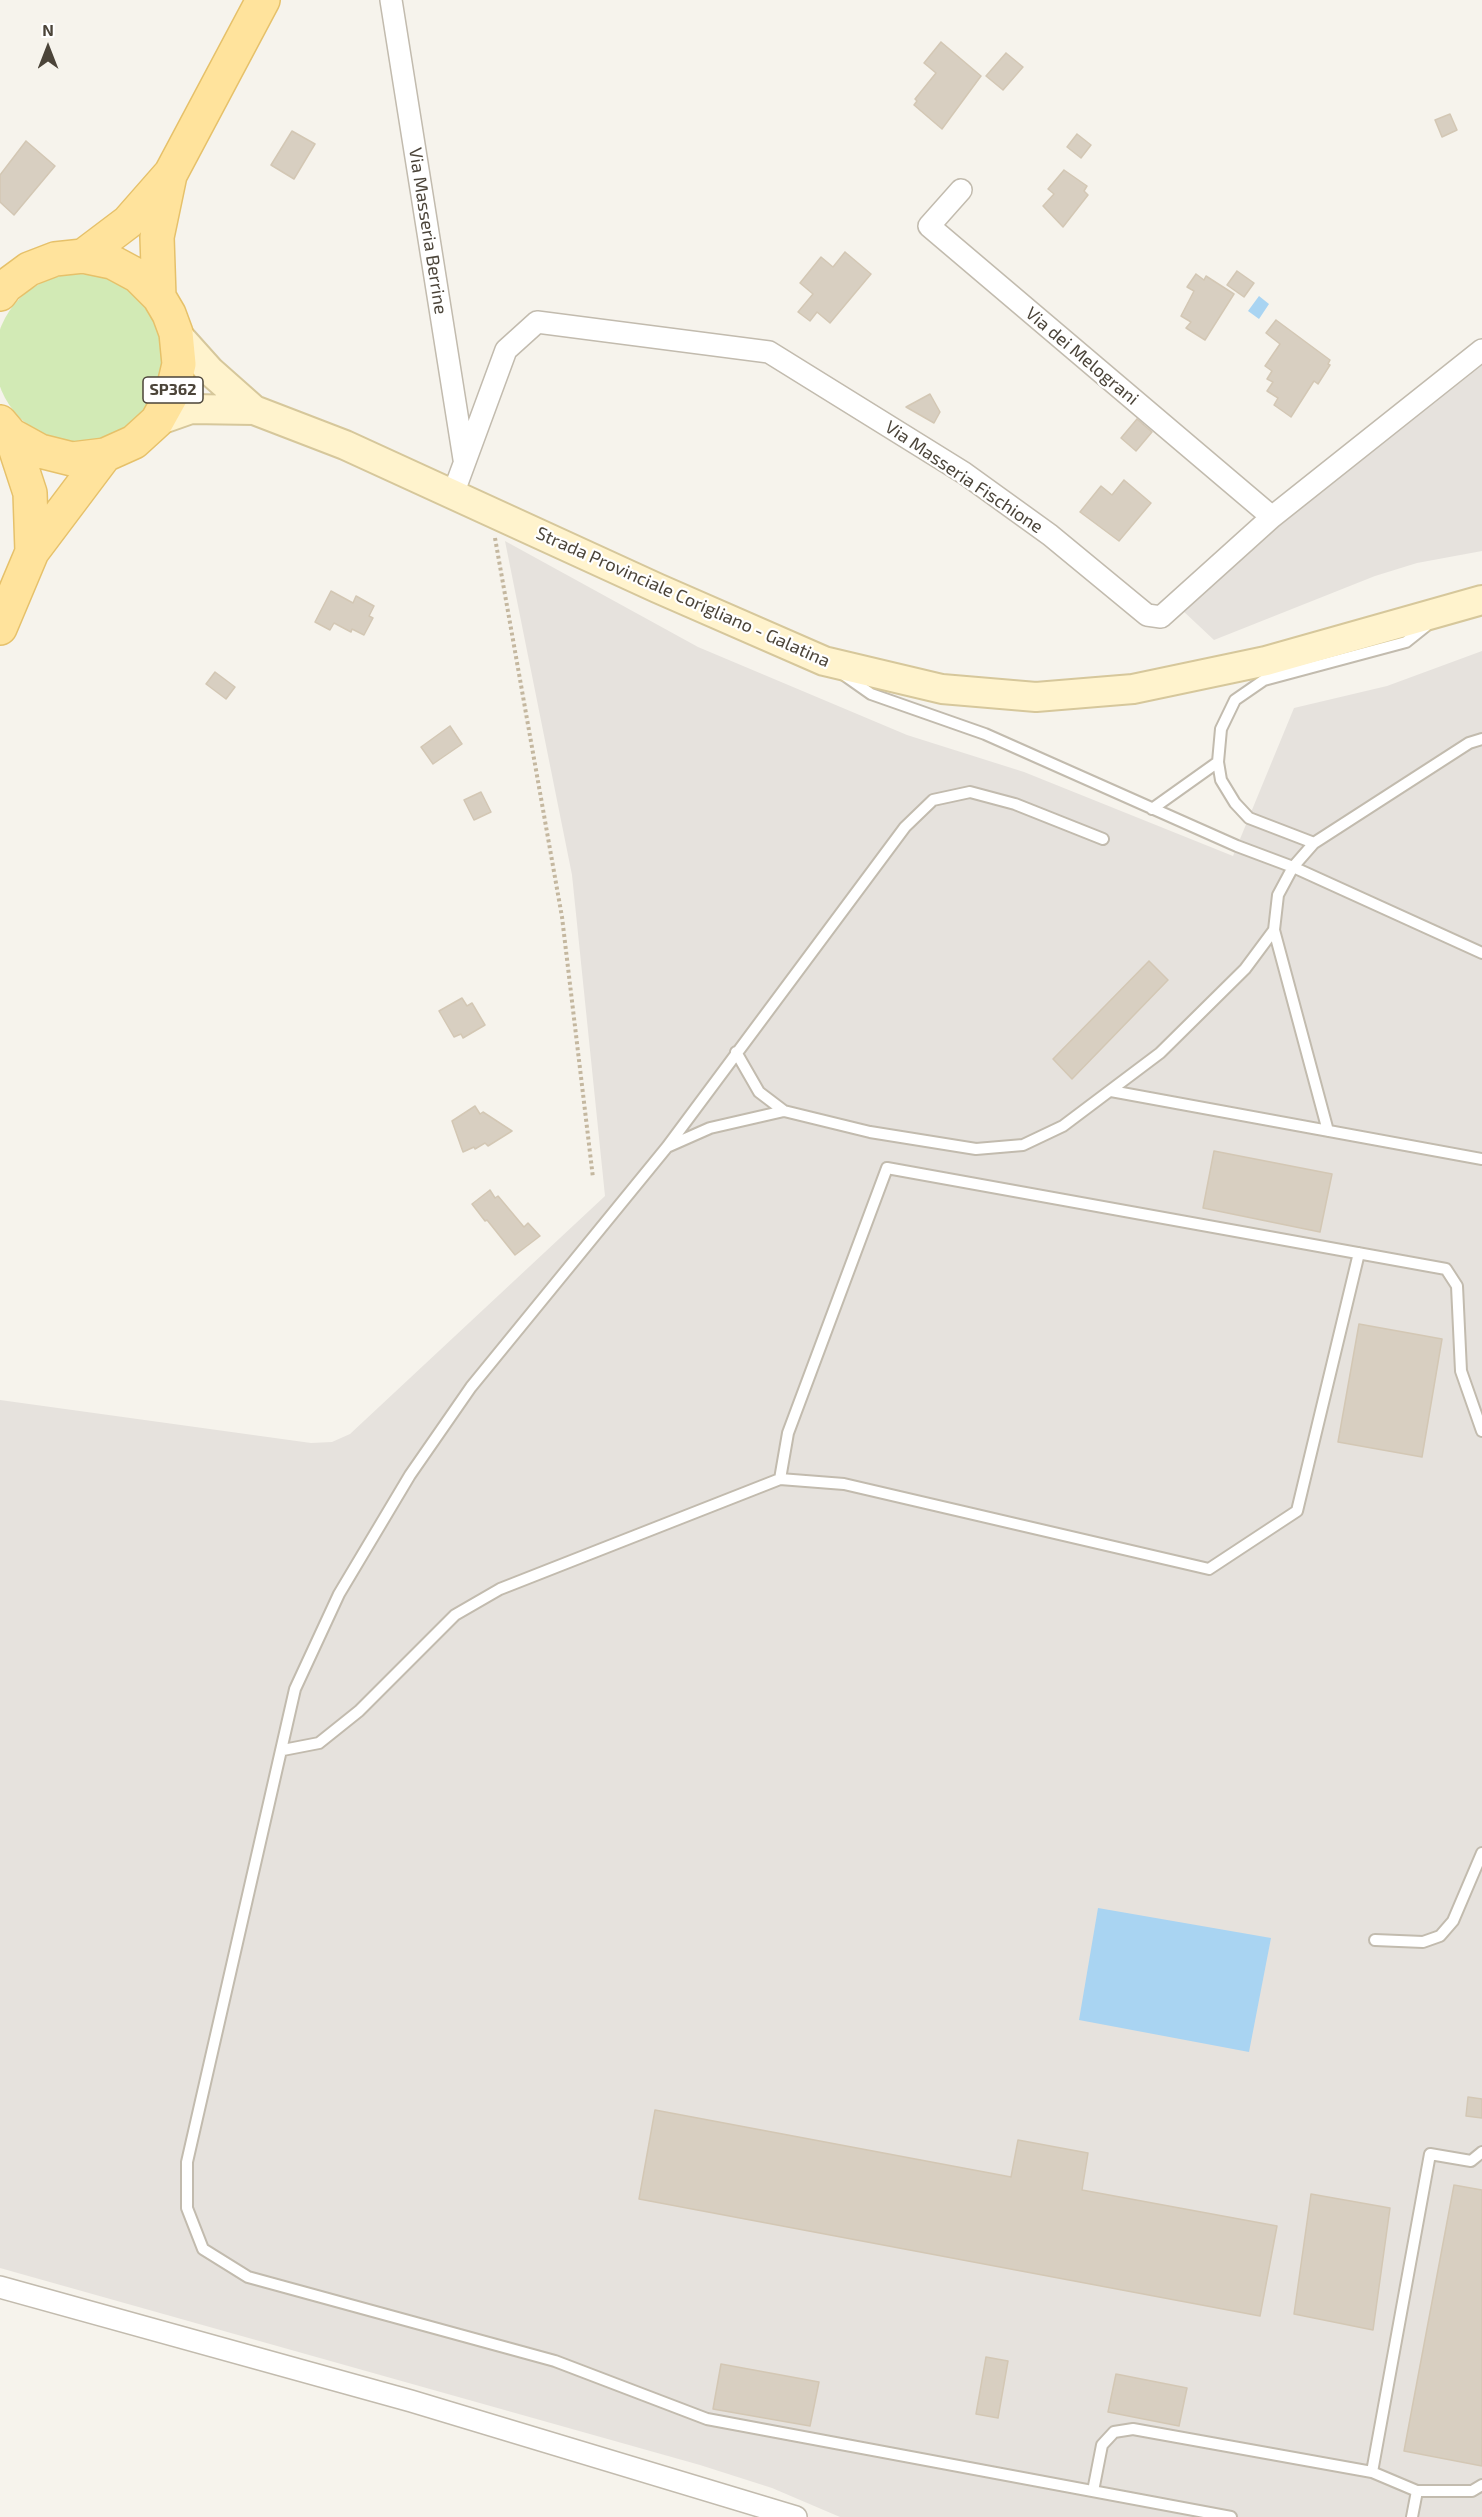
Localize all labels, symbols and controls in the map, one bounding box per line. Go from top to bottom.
north arrow [18,18,78,78]
text: N [42,20,54,39]
street label: Via Masseria Berrine [404,146,452,316]
street label: Via dei Melograni [1021,302,1143,410]
road number: SP362 [143,377,203,403]
street label: Via Masseria Fischione [881,416,1047,538]
street label: Strada Provinciale Corigliano - Galatina [533,522,833,672]

